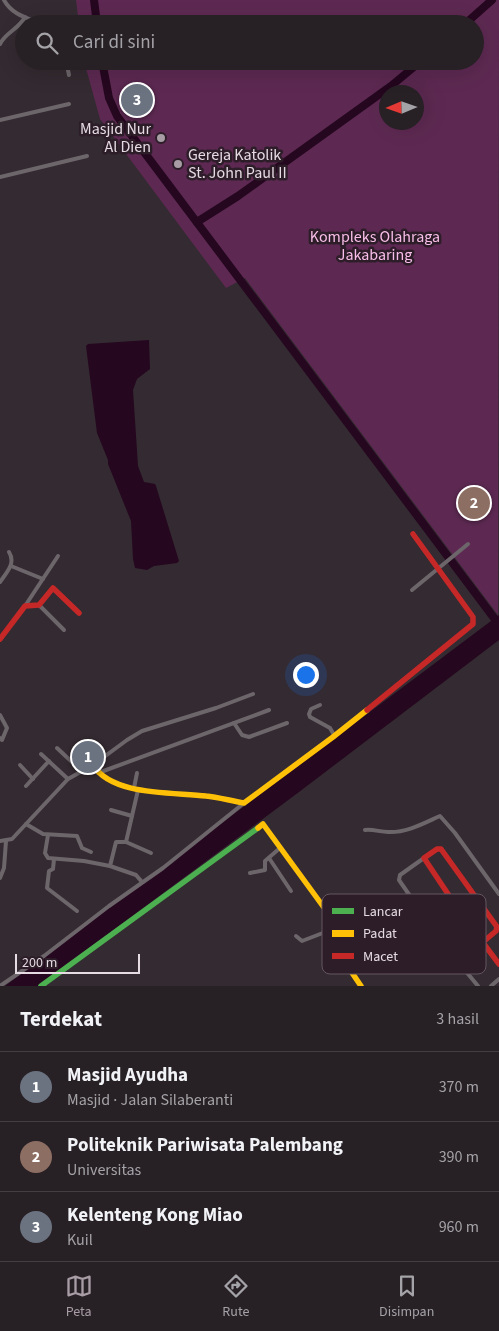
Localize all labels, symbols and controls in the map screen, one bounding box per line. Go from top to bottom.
search box [15,15,484,70]
icon: search [33,29,61,57]
text: Cari di sini [73,29,155,56]
pin: 3 [121,81,153,119]
north arrow [379,85,424,130]
place label: Masjid Nur Al Dien [80,118,151,158]
marker: Masjid Nur Al Dien [155,132,167,144]
place label: Gereja Katolik St. John Paul II [188,144,287,184]
marker: Gereja Katolik St. John Paul II [172,158,184,170]
park label: Kompleks Olahraga Jakabaring [310,226,440,266]
pin: 2 [458,484,490,522]
your location [293,662,319,688]
pin: 1 [72,738,104,776]
legend [322,894,486,974]
text: Lancar [363,902,403,922]
text: Padat [363,924,397,944]
text: Macet [363,947,398,967]
scale bar [15,951,140,974]
text: 200 m [22,953,57,973]
text: Terdekat [20,1004,102,1034]
text: 3 hasil [436,1008,479,1030]
text: Masjid Ayudha [67,1062,188,1089]
text: 1 [32,1076,40,1098]
text: 370 m [439,1076,479,1098]
text: Masjid · Jalan Silaberanti [67,1089,233,1111]
text: Politeknik Pariwisata Palembang [67,1132,343,1159]
text: 2 [32,1146,40,1168]
text: 390 m [439,1146,479,1168]
text: Universitas [67,1159,141,1181]
text: Kelenteng Kong Miao [67,1202,243,1229]
text: 3 [32,1216,40,1238]
text: 960 m [439,1216,479,1238]
text: Kuil [67,1229,93,1251]
tab: Peta [65,1272,93,1322]
tab: Rute [222,1272,250,1322]
tab: Disimpan [379,1272,434,1322]

